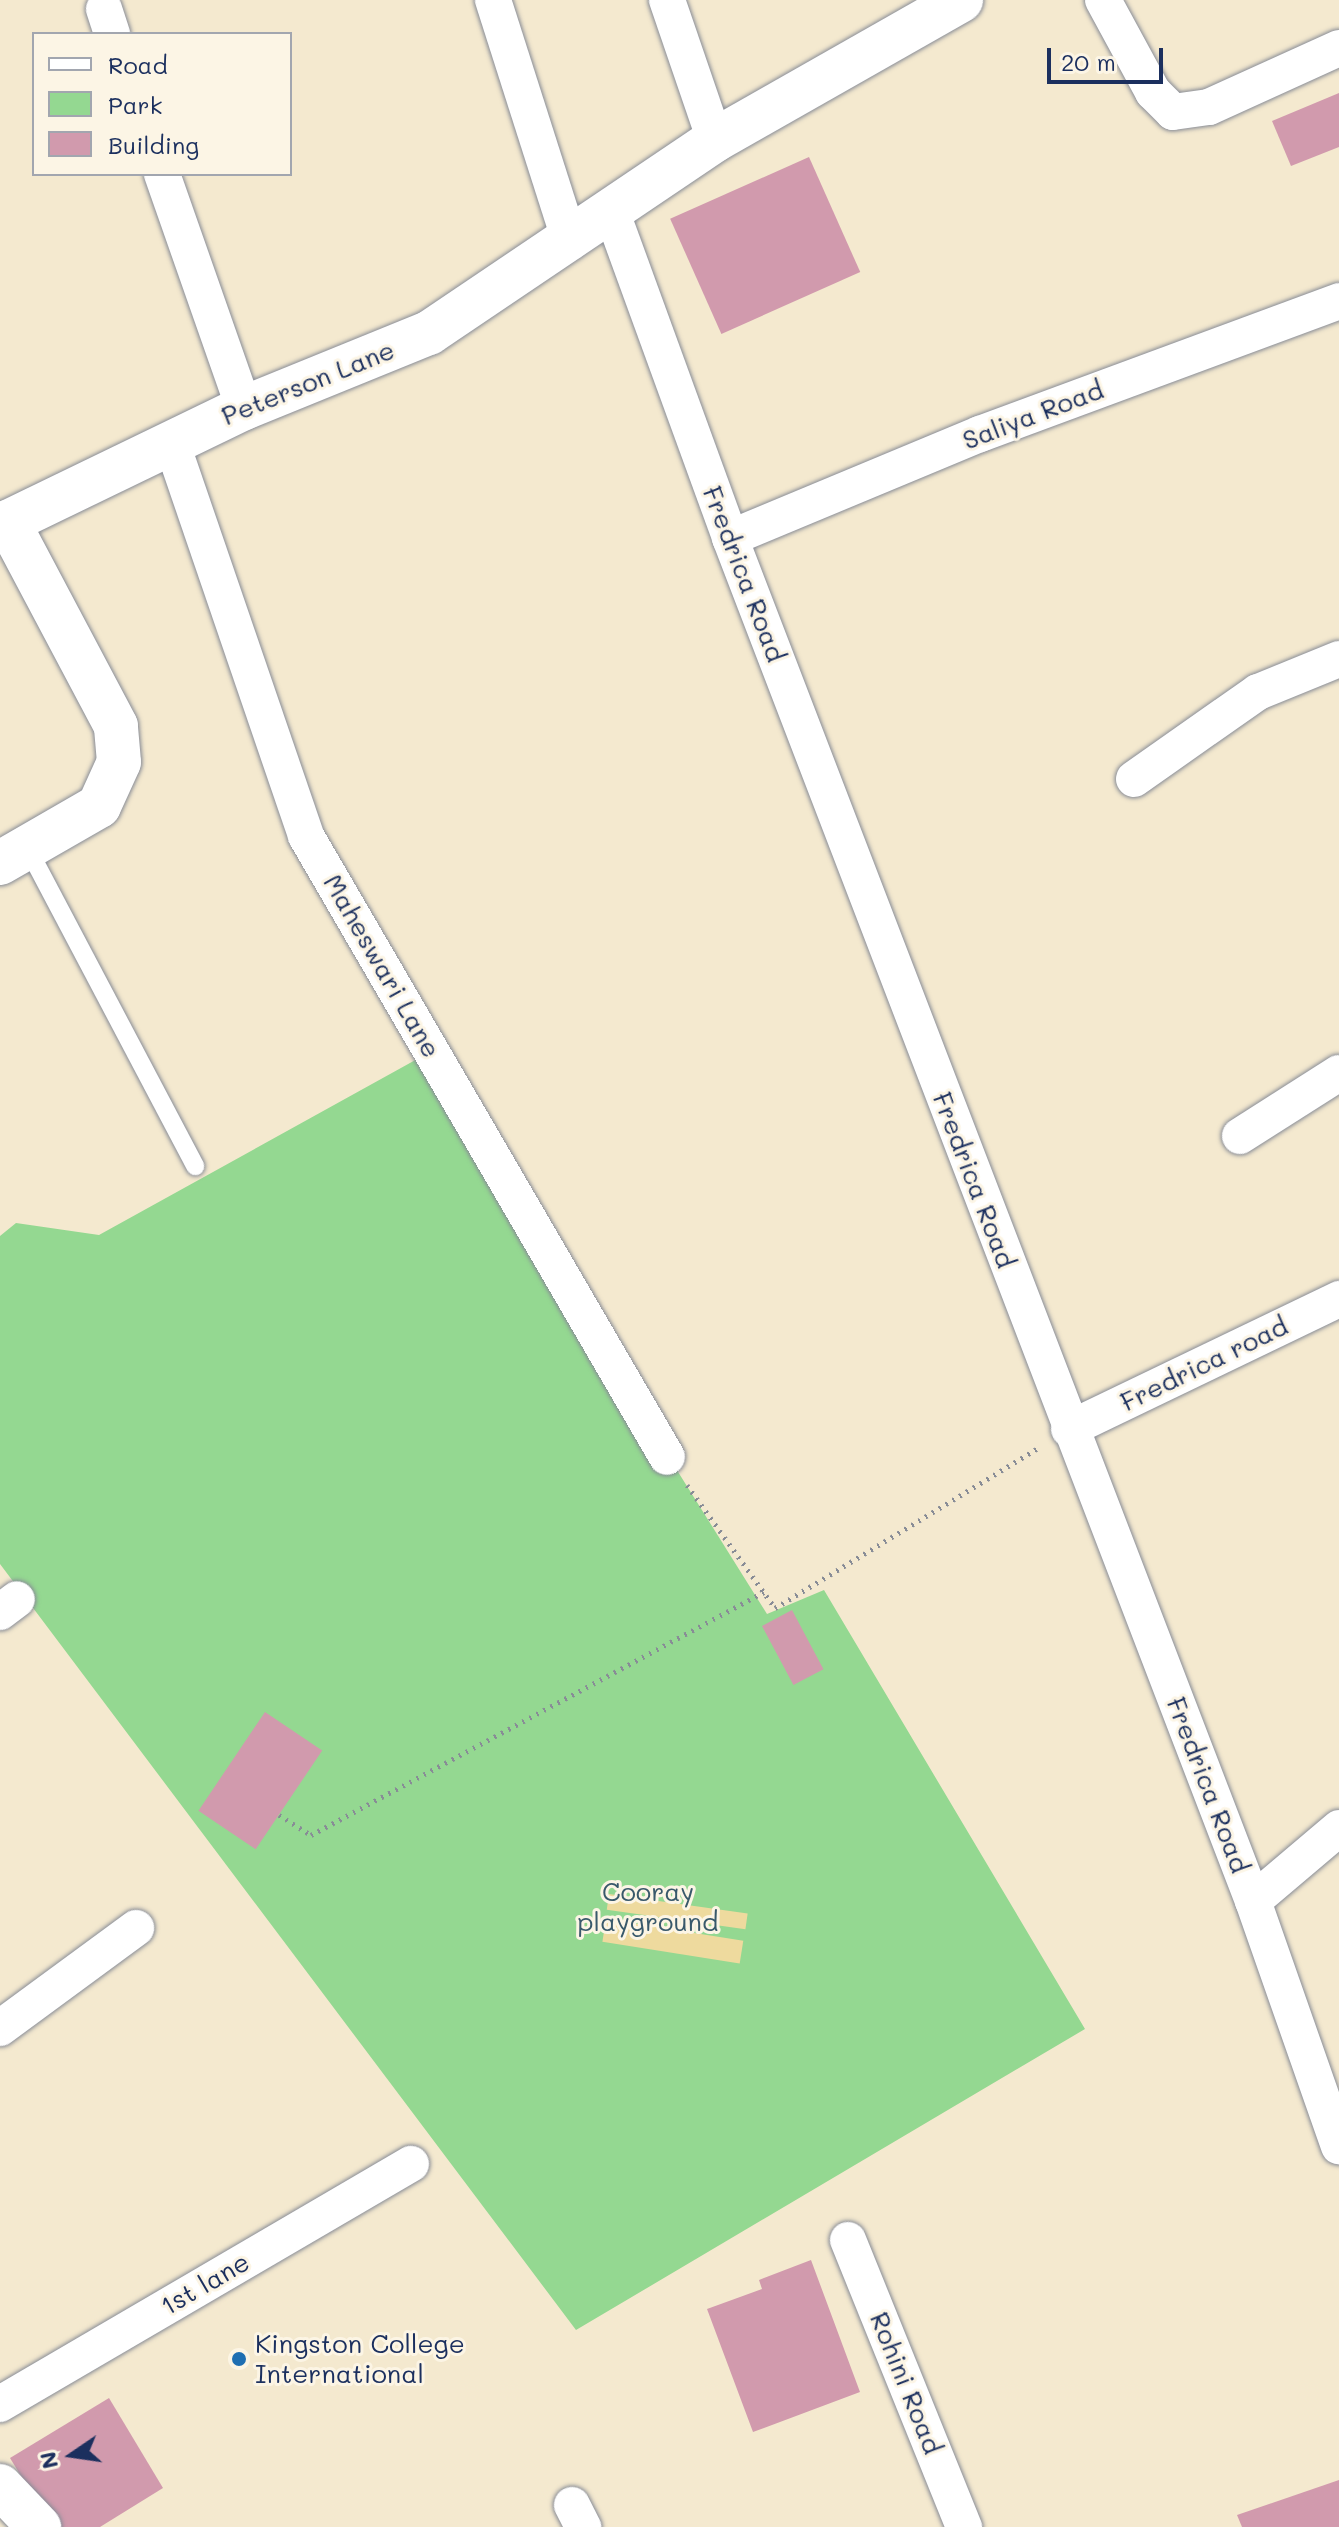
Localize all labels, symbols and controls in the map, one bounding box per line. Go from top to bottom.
legend [32,32,292,176]
scale bar [1051,32,1167,82]
text: 20 m [1061,46,1116,77]
text: Road [108,49,168,80]
text: Park [108,89,162,120]
text: Building [108,129,199,160]
street label: Peterson Lane [217,334,399,432]
street label: Saliya Road [958,374,1108,456]
street label: Fredrica Road [696,482,792,666]
street label: Maheswari Lane [317,869,447,1063]
street label: Fredrica Road [926,1088,1022,1272]
street label: Fredrica road [1115,1310,1293,1418]
street label: Fredrica Road [1160,1693,1256,1877]
park label: Cooray playground [578,1876,718,1938]
street label: 1st lane [155,2246,255,2322]
street label: Rohini Road [863,2308,949,2458]
place label: Kingston College International [255,2328,465,2390]
marker: Kingston College International [230,2350,248,2368]
north arrow [32,2415,112,2495]
text: N [32,2449,64,2472]

